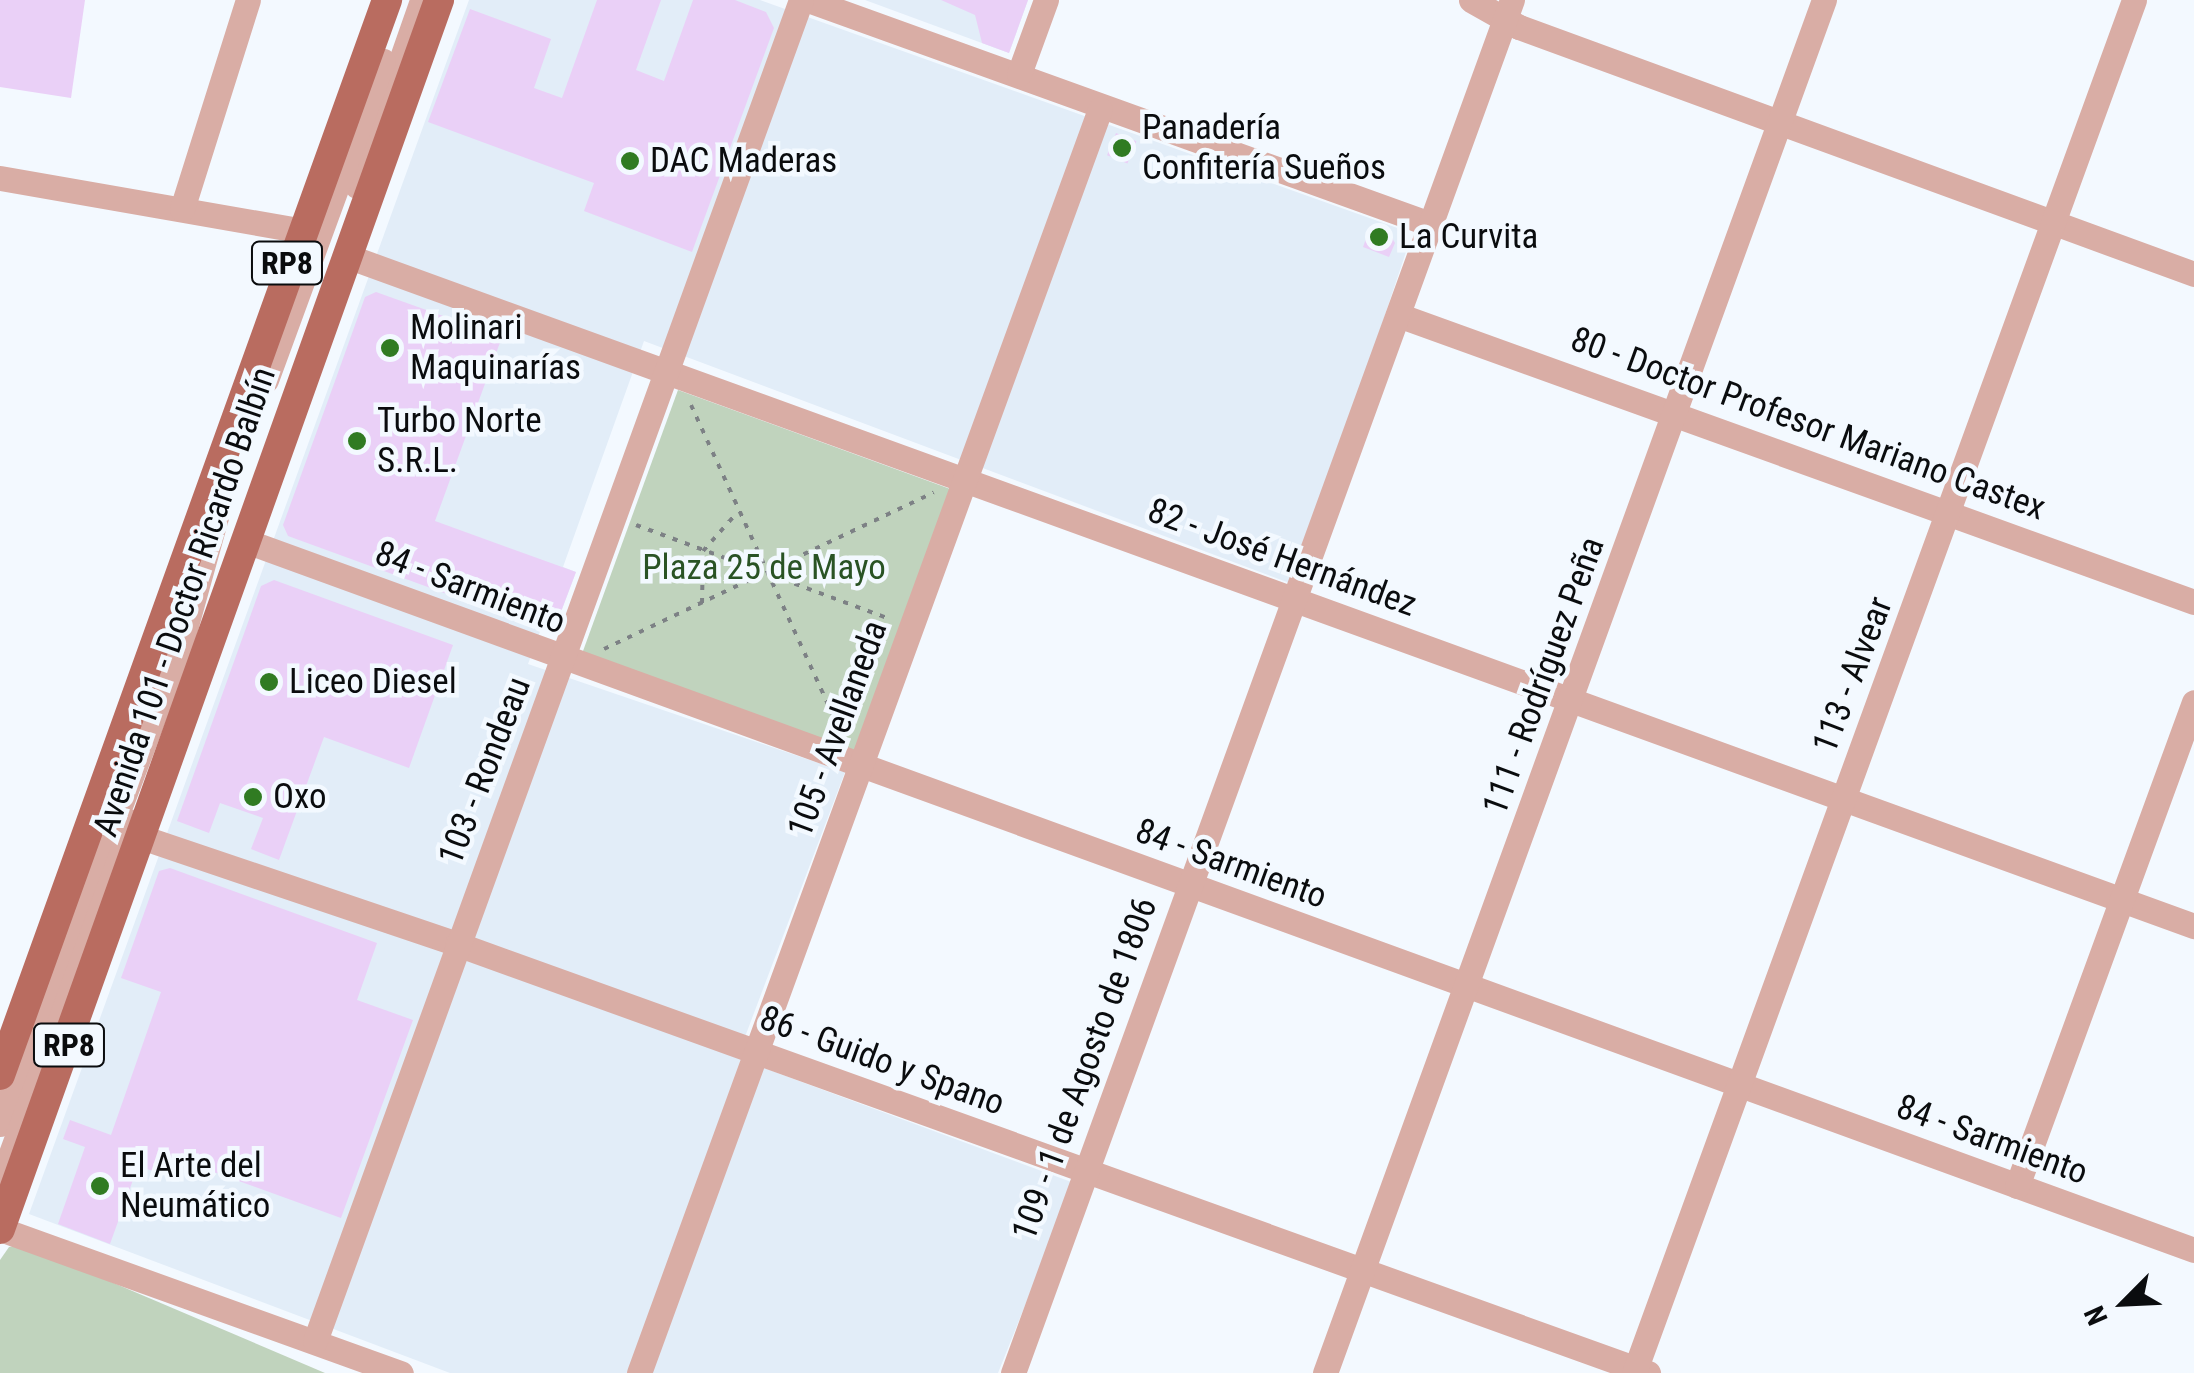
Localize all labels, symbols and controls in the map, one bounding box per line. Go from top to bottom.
place label: Panadería Confitería Sueños [1142,107,1386,189]
marker: Panadería Confitería Sueños [1111,137,1133,159]
place label: DAC Maderas [650,140,837,182]
marker: DAC Maderas [619,150,641,172]
place label: La Curvita [1399,216,1538,258]
marker: La Curvita [1368,226,1390,248]
road number: RP8 [250,236,324,290]
place label: Molinari Maquinarías [410,307,581,389]
street label: 80 - Doctor Profesor Mariano Castex [1565,318,2051,530]
marker: Molinari Maquinarías [379,337,401,359]
street label: Avenida 101 - Doctor Ricardo Balbín [85,362,285,842]
place label: Turbo Norte S.R.L. [377,400,542,482]
marker: Turbo Norte S.R.L. [346,430,368,452]
street label: 82 - José Hernández [1142,490,1422,626]
street label: 111 - Rodríguez Peña [1474,531,1614,821]
street label: 84 - Sarmiento [369,533,571,643]
park label: Plaza 25 de Mayo [642,547,886,589]
street label: 113 - Alvear [1804,591,1902,759]
street label: 105 - Avellaneda [779,615,897,843]
place label: Liceo Diesel [289,661,457,703]
marker: Liceo Diesel [258,671,280,693]
street label: 103 - Rondeau [430,671,540,871]
place label: Oxo [273,776,327,818]
marker: Oxo [242,786,264,808]
street label: 84 - Sarmiento [1130,810,1332,918]
street label: 109 - 1 de Agosto de 1806 [1003,892,1167,1246]
street label: 86 - Guido y Spano [754,997,1010,1125]
road number: RP8 [32,1018,106,1072]
street label: 84 - Sarmiento [1891,1086,2093,1194]
place label: El Arte del Neumático [120,1145,270,1227]
marker: El Arte del Neumático [89,1175,111,1197]
north arrow [2074,1253,2174,1353]
text: N [2078,1301,2115,1330]

